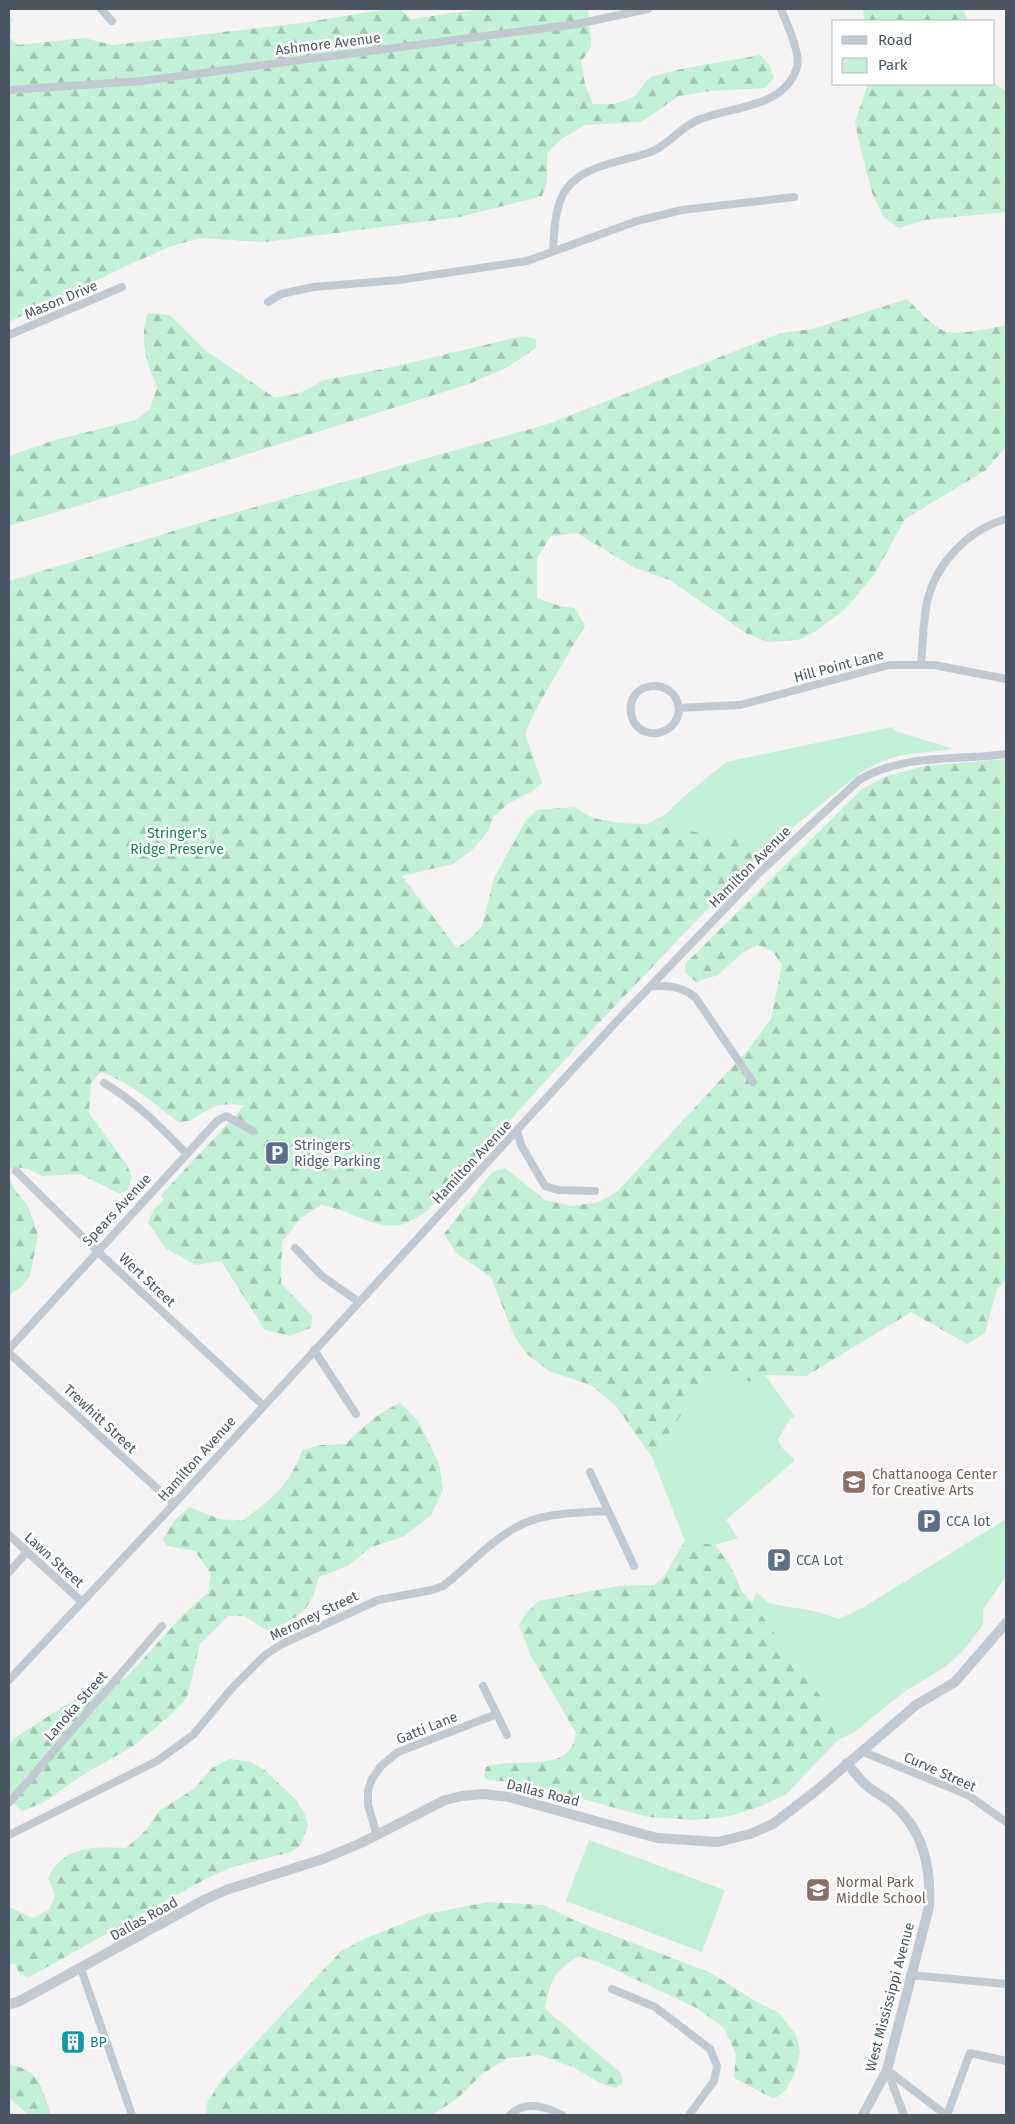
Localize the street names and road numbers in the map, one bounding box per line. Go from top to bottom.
street label: Ashmore Avenue [274,29,382,59]
street label: Mason Drive [22,277,100,323]
street label: Hill Point Lane [792,646,886,686]
street label: Hamilton Avenue [706,823,794,911]
street label: Hamilton Avenue [429,1116,515,1208]
street label: Spears Avenue [79,1170,155,1250]
street label: Wert Street [115,1249,180,1311]
street label: Trewhitt Street [60,1381,141,1458]
street label: Hamilton Avenue [154,1413,240,1505]
street label: Lawn Street [21,1529,88,1592]
street label: Meroney Street [267,1587,362,1645]
street label: Lanoka Street [41,1667,112,1744]
street label: Gatti Lane [394,1708,460,1748]
street label: Curve Street [901,1749,980,1796]
street label: Dallas Road [505,1776,581,1810]
street label: Dallas Road [107,1894,181,1944]
street label: West Mississippi Avenue [862,1921,918,2073]

